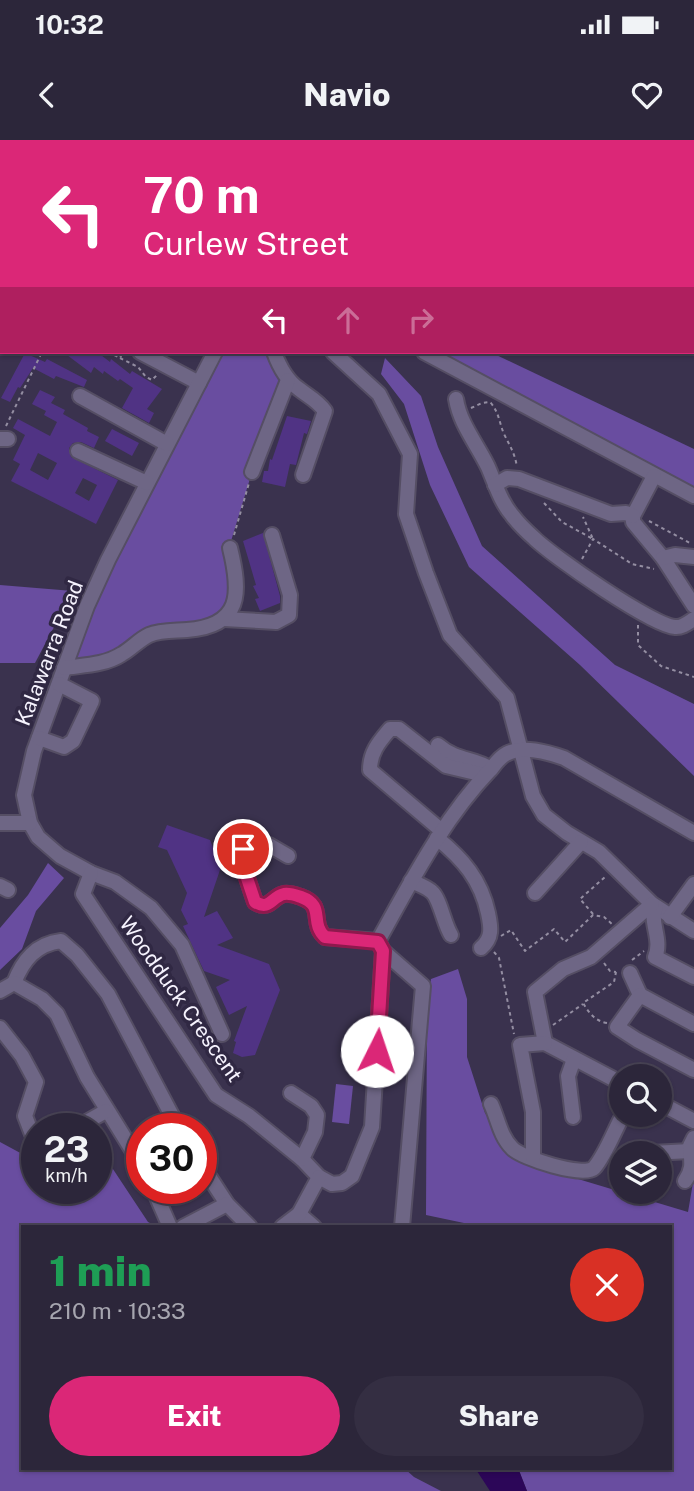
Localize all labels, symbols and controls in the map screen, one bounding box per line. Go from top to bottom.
text: 10:32 [35,9,104,40]
icon: back [28,76,66,114]
text: Navio [303,76,391,113]
icon: heart [628,76,666,114]
text: 70 m [143,166,260,224]
icon: left [28,168,119,259]
text: Curlew Street [143,225,349,262]
icon: left [256,301,294,339]
icon: ahead [329,301,367,339]
icon: right [402,301,440,339]
street label: Kalawarra Road [10,577,88,729]
pin [213,819,273,879]
icon: arrive [224,830,262,868]
street label: Woodduck Crescent [114,911,248,1087]
position arrow [340,1014,414,1088]
map controls [609,1064,672,1204]
button: search [609,1064,672,1127]
speed limit sign: 30 [126,1113,217,1204]
text: 23 [44,1129,89,1170]
button: layers [609,1141,672,1204]
text: km/h [45,1165,88,1186]
text: 1 min [49,1246,152,1295]
button: close [570,1248,644,1322]
text: 210 m · 10:33 [49,1297,185,1324]
button: Exit [49,1376,340,1456]
button: Share [354,1376,644,1456]

